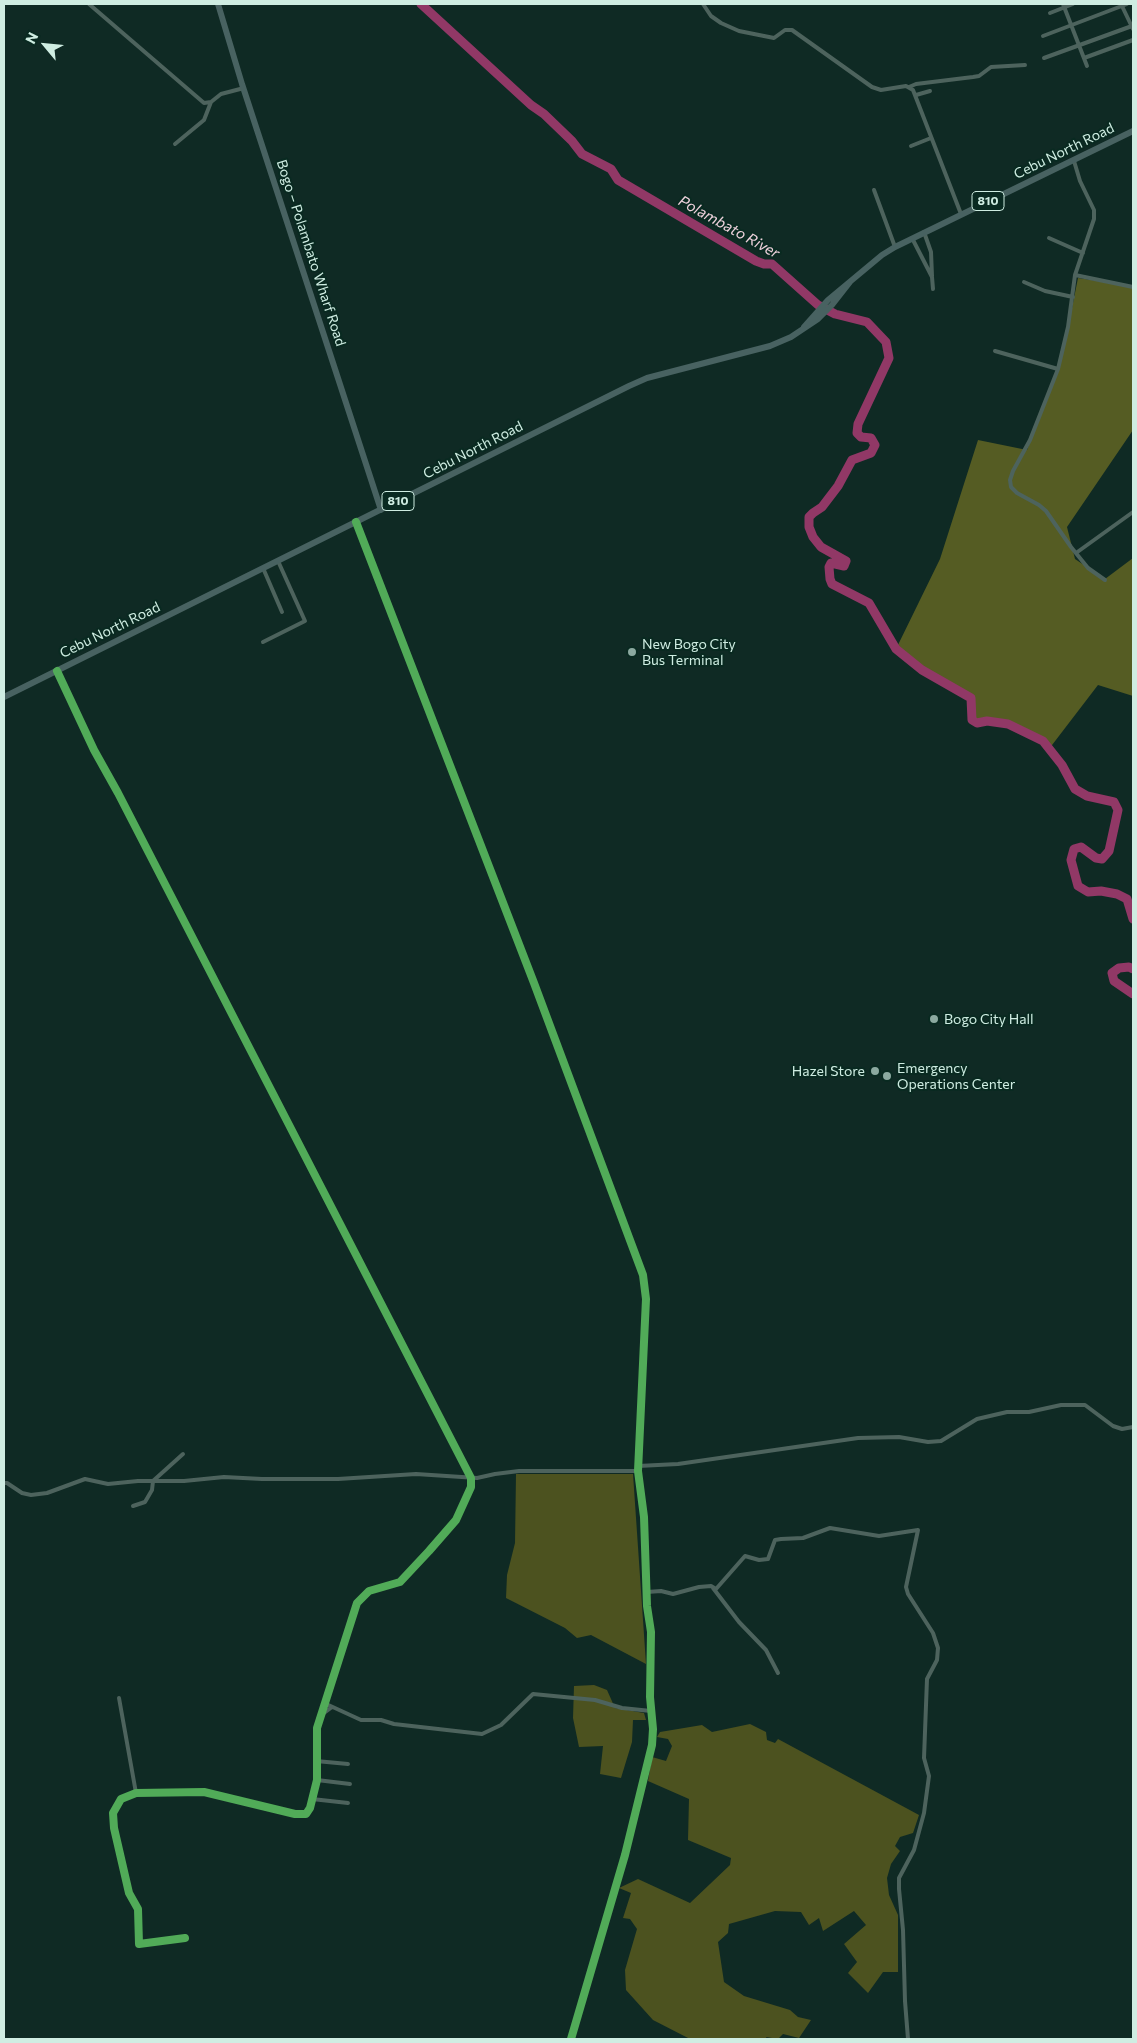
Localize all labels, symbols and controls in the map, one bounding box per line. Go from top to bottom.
north arrow [20,20,70,70]
text: N [21,29,41,46]
street label: Cebu North Road [1011,119,1117,183]
street label: Bogo – Polambato Wharf Road [273,158,349,348]
water label: Polambato River [675,192,783,262]
road number: 810 [972,192,1004,210]
street label: Cebu North Road [420,418,526,482]
road number: 810 [382,492,414,511]
street label: Cebu North Road [57,598,163,662]
place label: New Bogo City Bus Terminal [642,636,736,669]
marker: New Bogo City Bus Terminal [626,646,638,658]
place label: Bogo City Hall [944,1011,1034,1027]
marker: Bogo City Hall [928,1013,940,1025]
place label: Emergency Operations Center [897,1060,1015,1092]
place label: Hazel Store [792,1063,865,1079]
marker: Hazel Store [869,1065,881,1077]
marker: Emergency Operations Center [881,1070,893,1082]

